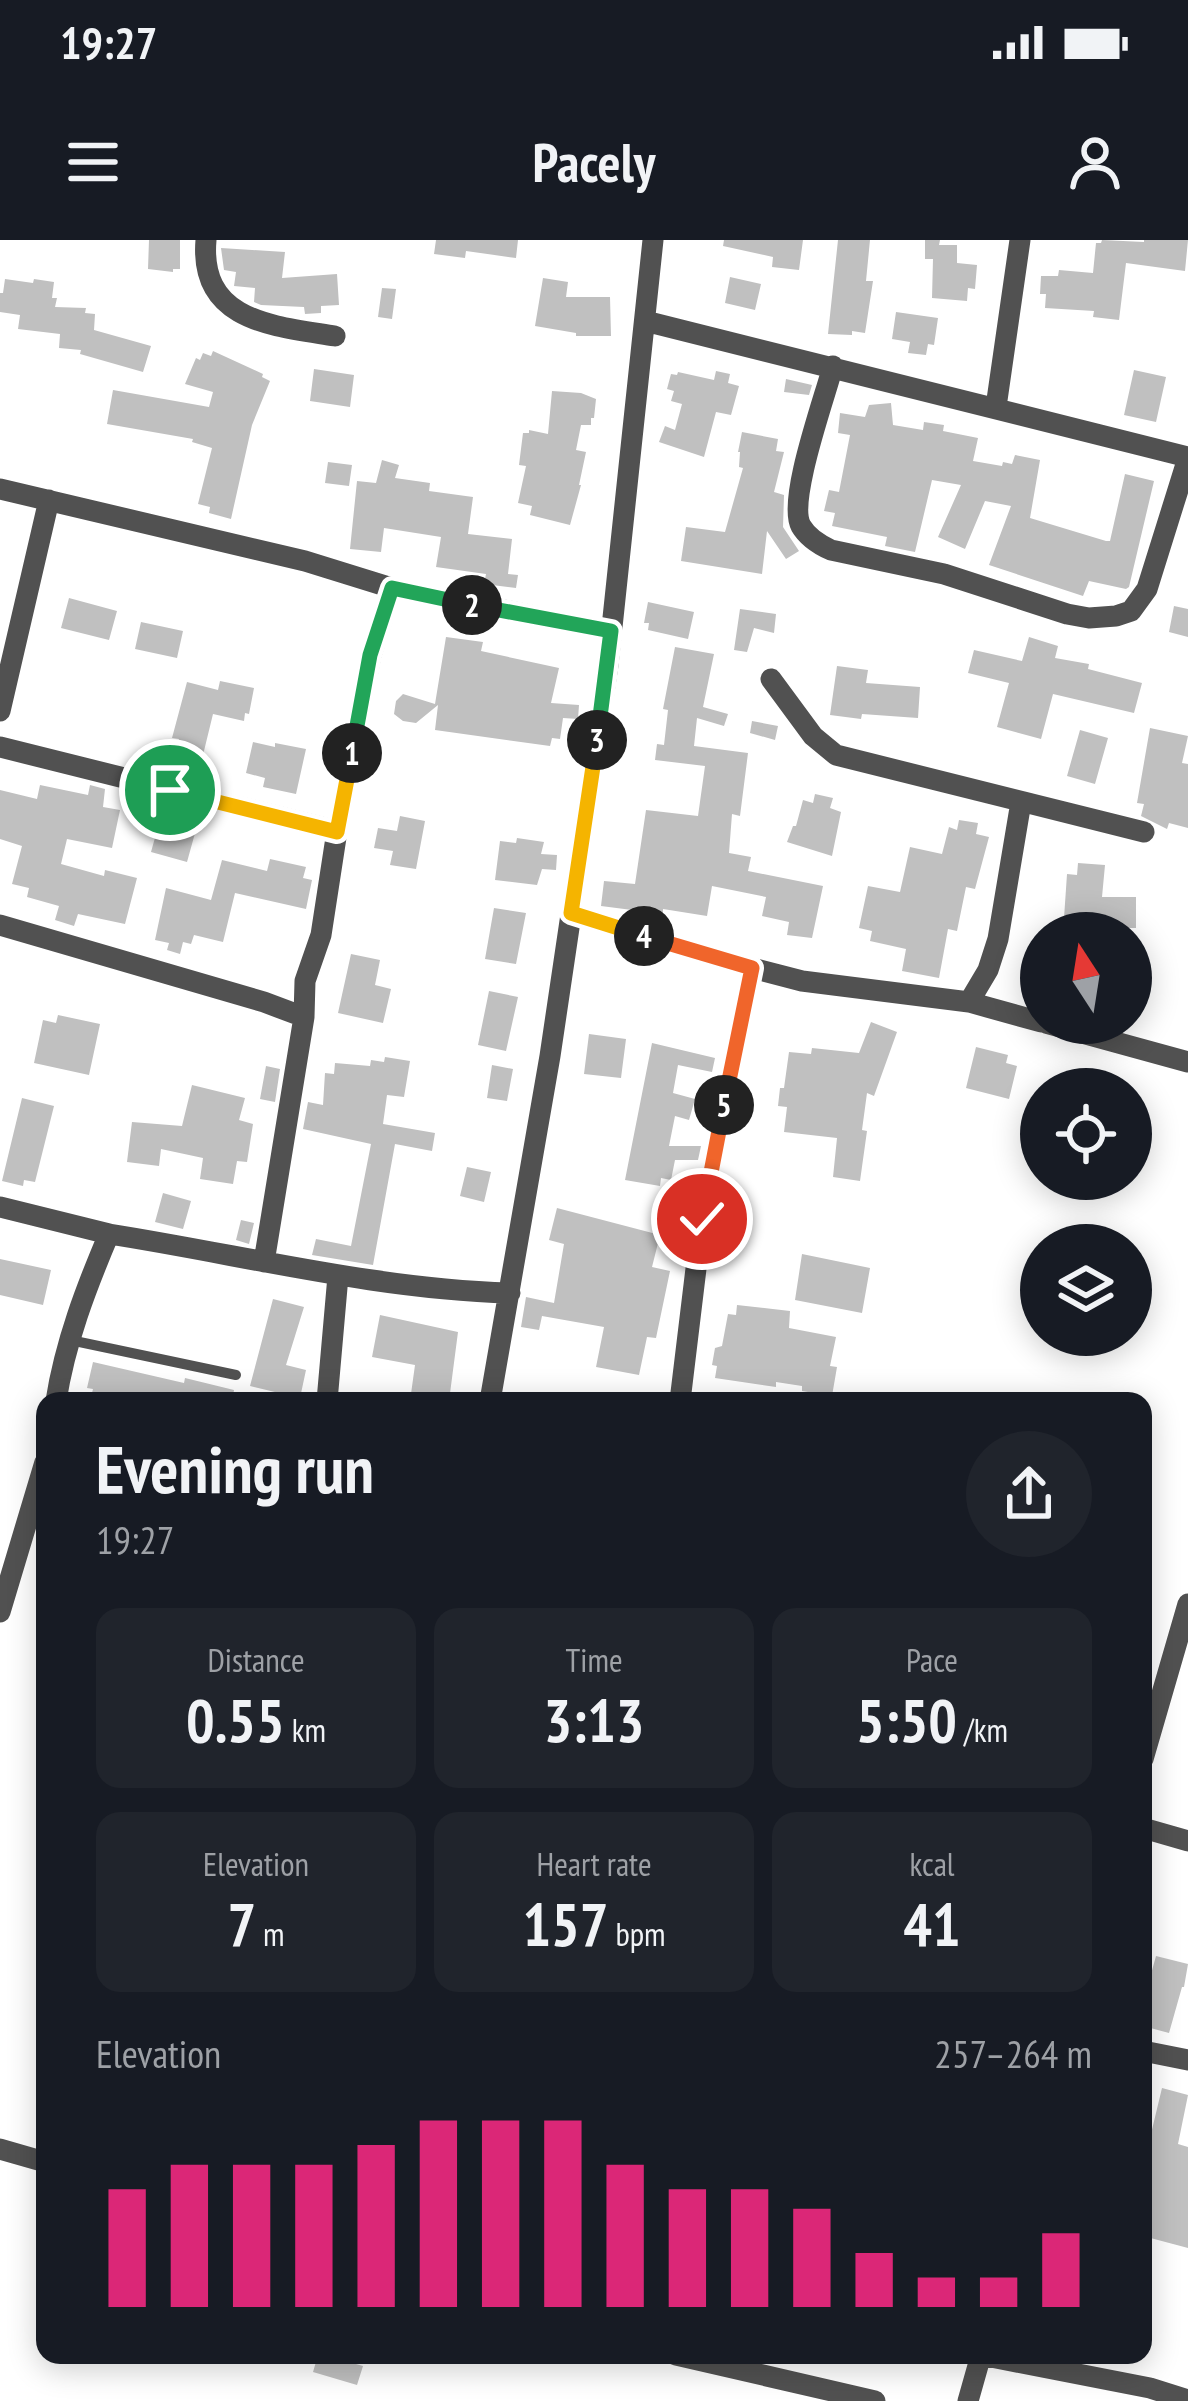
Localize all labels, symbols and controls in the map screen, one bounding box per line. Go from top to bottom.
text: 19:27 [60,13,157,71]
text: Pacely [533,127,655,197]
icon: menu [60,129,126,195]
icon: person [1062,129,1128,195]
pin: 2 [442,575,502,635]
text: 2 [464,583,480,626]
pin: 3 [567,710,627,770]
text: 3 [589,718,605,761]
pin: 1 [322,723,382,783]
text: 1 [344,731,360,774]
pin [119,739,221,841]
icon: arrive [137,757,203,823]
pin: 4 [614,906,674,966]
north arrow [1020,912,1152,1044]
map controls [1020,912,1152,1356]
text: 4 [636,914,652,957]
button: locate [1020,1068,1152,1200]
pin: 5 [694,1075,754,1135]
text: 5 [716,1083,732,1126]
pin [651,1168,753,1270]
icon: check [669,1186,735,1252]
button: layers [1020,1224,1152,1356]
text: Evening run [96,1426,374,1511]
button: share [966,1431,1092,1557]
text: 19:27 [96,1514,174,1565]
text: Distance [207,1638,305,1681]
text: Time [565,1638,623,1681]
text: Pace [906,1638,958,1681]
text: 0.55 [186,1681,285,1759]
text: 3:13 [543,1681,645,1759]
text: 5:50 [856,1681,957,1759]
text: km [285,1708,326,1751]
text: /km [957,1708,1008,1751]
text: Elevation [203,1842,309,1885]
text: Heart rate [536,1842,652,1885]
text: kcal [909,1842,955,1885]
text: 7 [227,1885,256,1963]
text: 157 [522,1885,608,1963]
text: 41 [903,1885,961,1963]
text: m [256,1912,285,1955]
text: bpm [608,1912,666,1955]
text: Elevation [96,2028,221,2079]
text: 257–264 m [934,2028,1092,2079]

